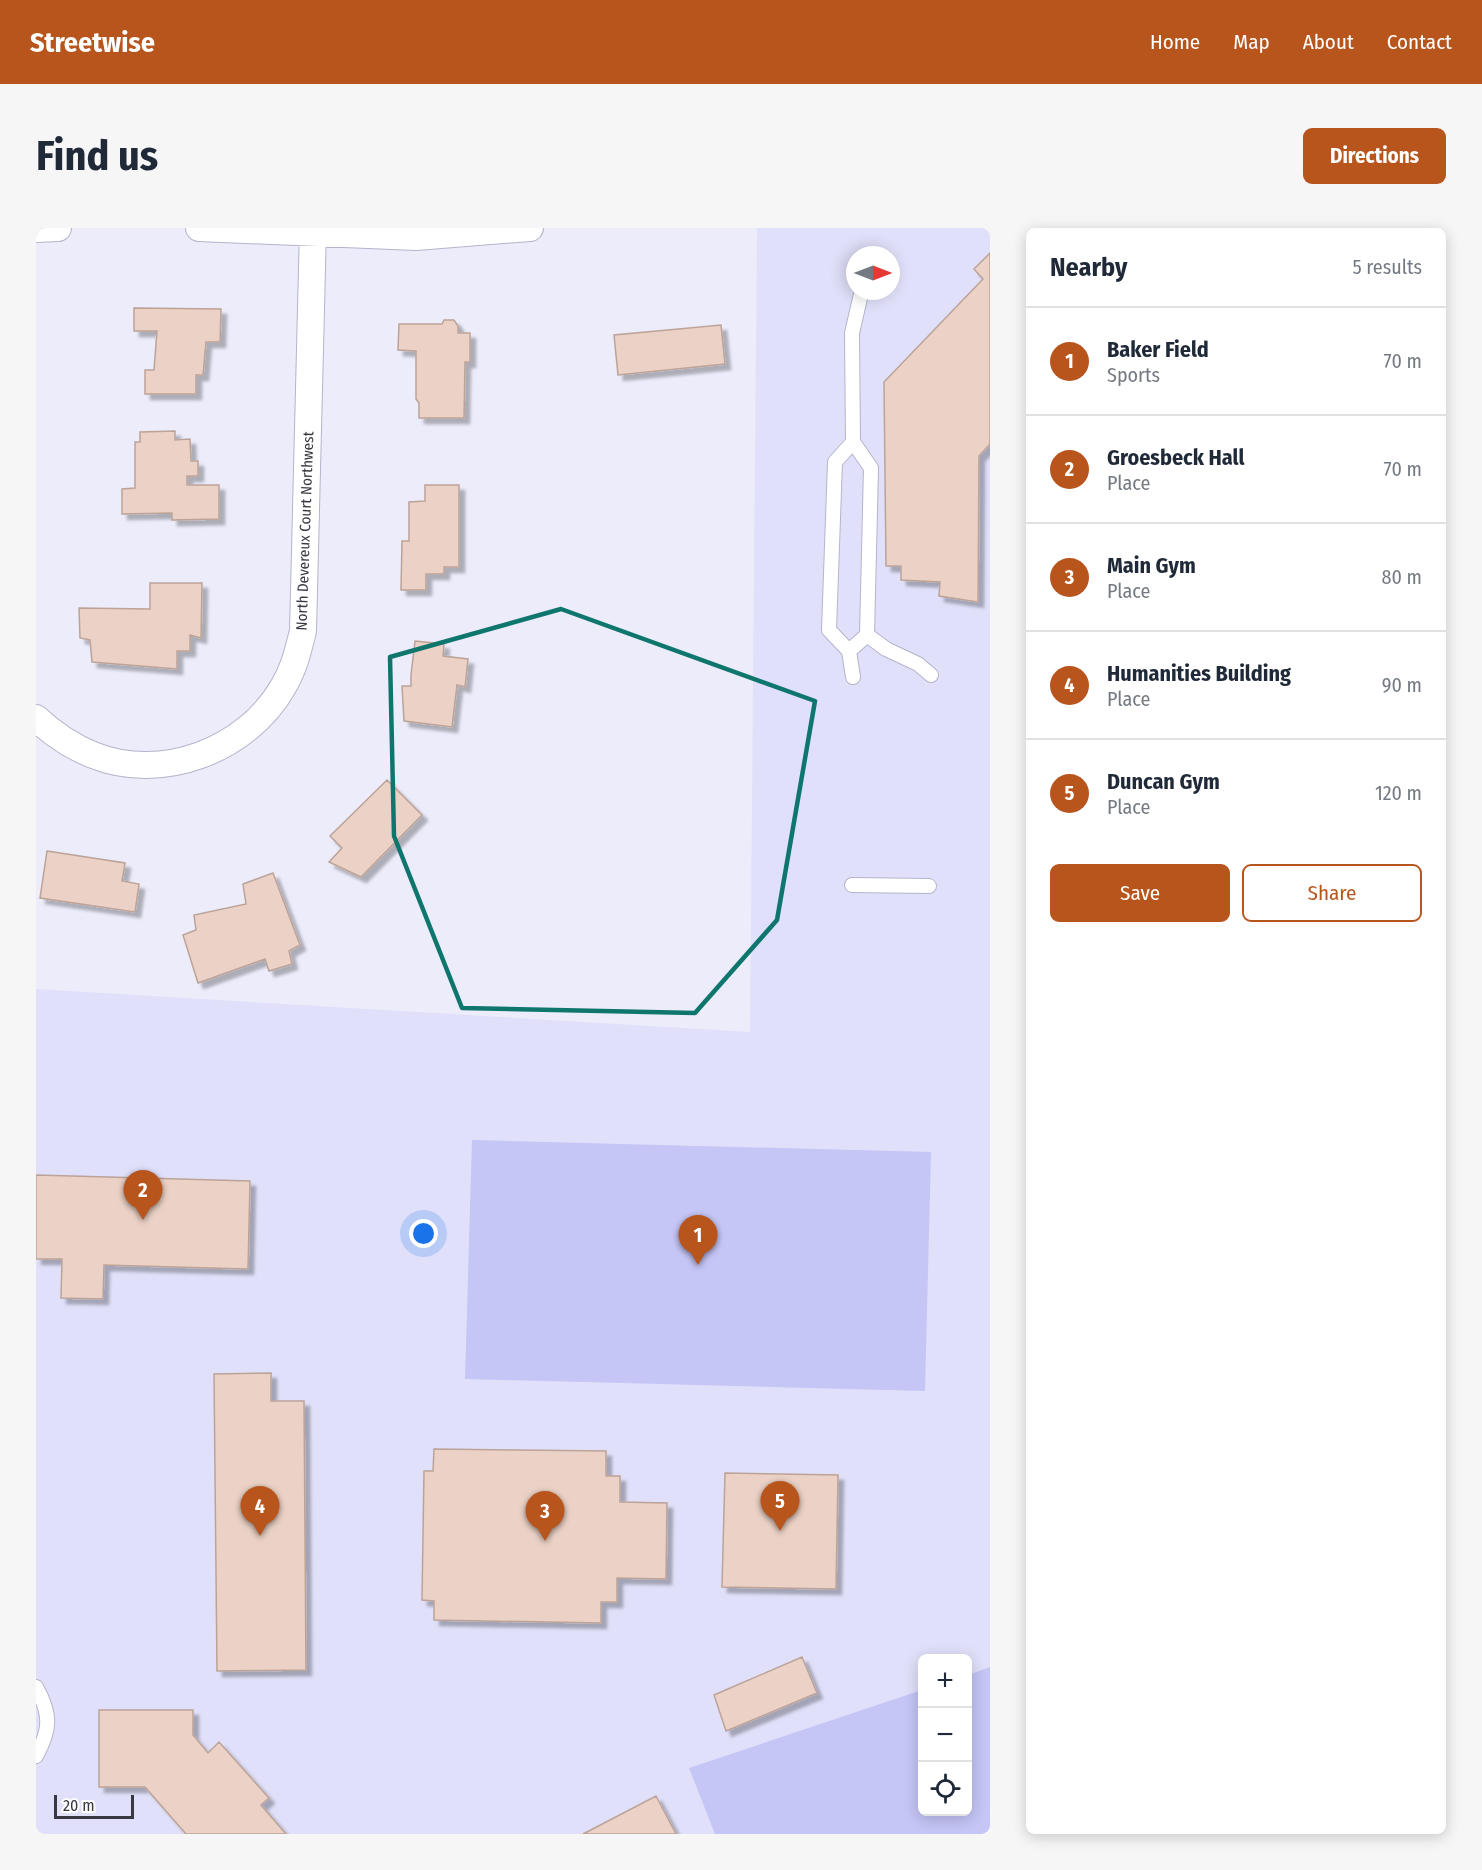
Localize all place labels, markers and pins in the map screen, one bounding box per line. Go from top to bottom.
pin: 2 [124,1170,162,1220]
pin: 1 [678,1216,718,1265]
pin: 5 [760,1482,800,1531]
pin: 4 [240,1486,280,1536]
pin: 3 [526,1492,564,1541]

